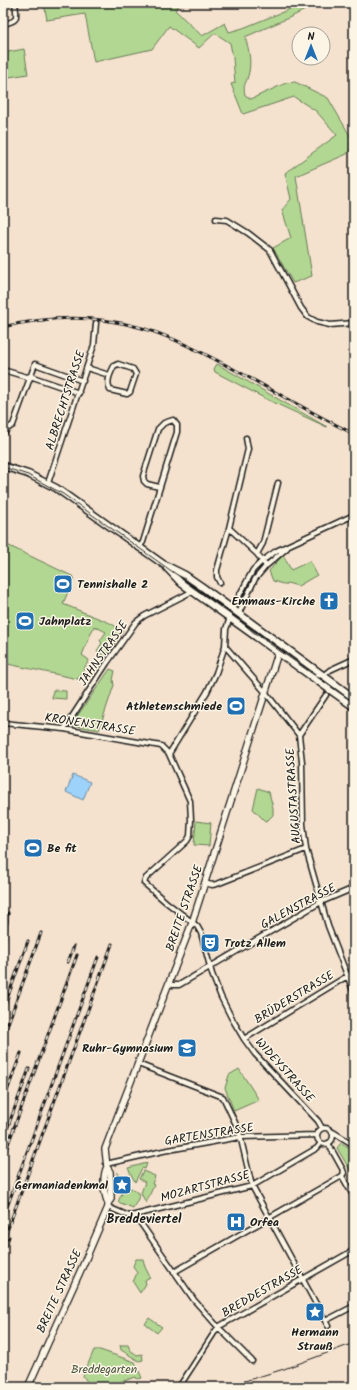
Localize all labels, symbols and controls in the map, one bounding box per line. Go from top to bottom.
north arrow [291,26,331,66]
text: N [308,28,315,46]
street label: ALBRECHTSTRASSE [40,347,91,453]
sports icon: Tennishalle 2 [52,573,74,595]
place label: Tennishalle 2 [77,575,148,594]
church icon: Emmaus-Kirche [318,590,340,612]
place label: Emmaus-Kirche [232,592,315,611]
sports icon: Jahnplatz [14,610,36,632]
place label: Jahnplatz [39,612,92,631]
street label: JAHNSTRASSE [74,616,134,690]
sports icon: Athletenschmiede [225,695,247,717]
place label: Athletenschmiede [126,697,222,716]
street label: KRONENSTRASSE [43,708,138,741]
street label: AUGUSTASTRASSE [281,746,306,844]
sports icon: Be fit [22,837,44,859]
place label: Be fit [47,839,77,858]
street label: BREITE STRASSE [161,861,209,954]
street label: GALENSTRASSE [257,878,340,934]
theatre icon: Trotz Allem [199,932,221,954]
place label: Trotz Allem [224,934,286,953]
street label: BRÜDERSTRASSE [251,966,339,1029]
street label: WIDEYSTRASSE [250,1034,320,1108]
school or university icon: Ruhr-Gymnasium [176,1037,198,1059]
place label: Ruhr-Gymnasium [82,1039,173,1058]
street label: GARTENSTRASSE [163,1118,256,1151]
street label: MOZARTSTRASSE [158,1165,253,1208]
place icon: Germaniadenkmal [111,1174,133,1196]
place label: Germaniadenkmal [15,1176,109,1195]
district label: Breddeviertel [106,1209,182,1230]
hospital icon: Orfea [225,1211,247,1233]
place label: Orfea [250,1213,279,1232]
street label: BREITE STRASSE [32,1245,88,1336]
street label: BREDDESTRASSE [218,1260,307,1322]
place icon: Hermann Strauß [304,1301,326,1323]
place label: Hermann Strauß [291,1323,339,1356]
park label: Breddegarten [71,1360,137,1379]

